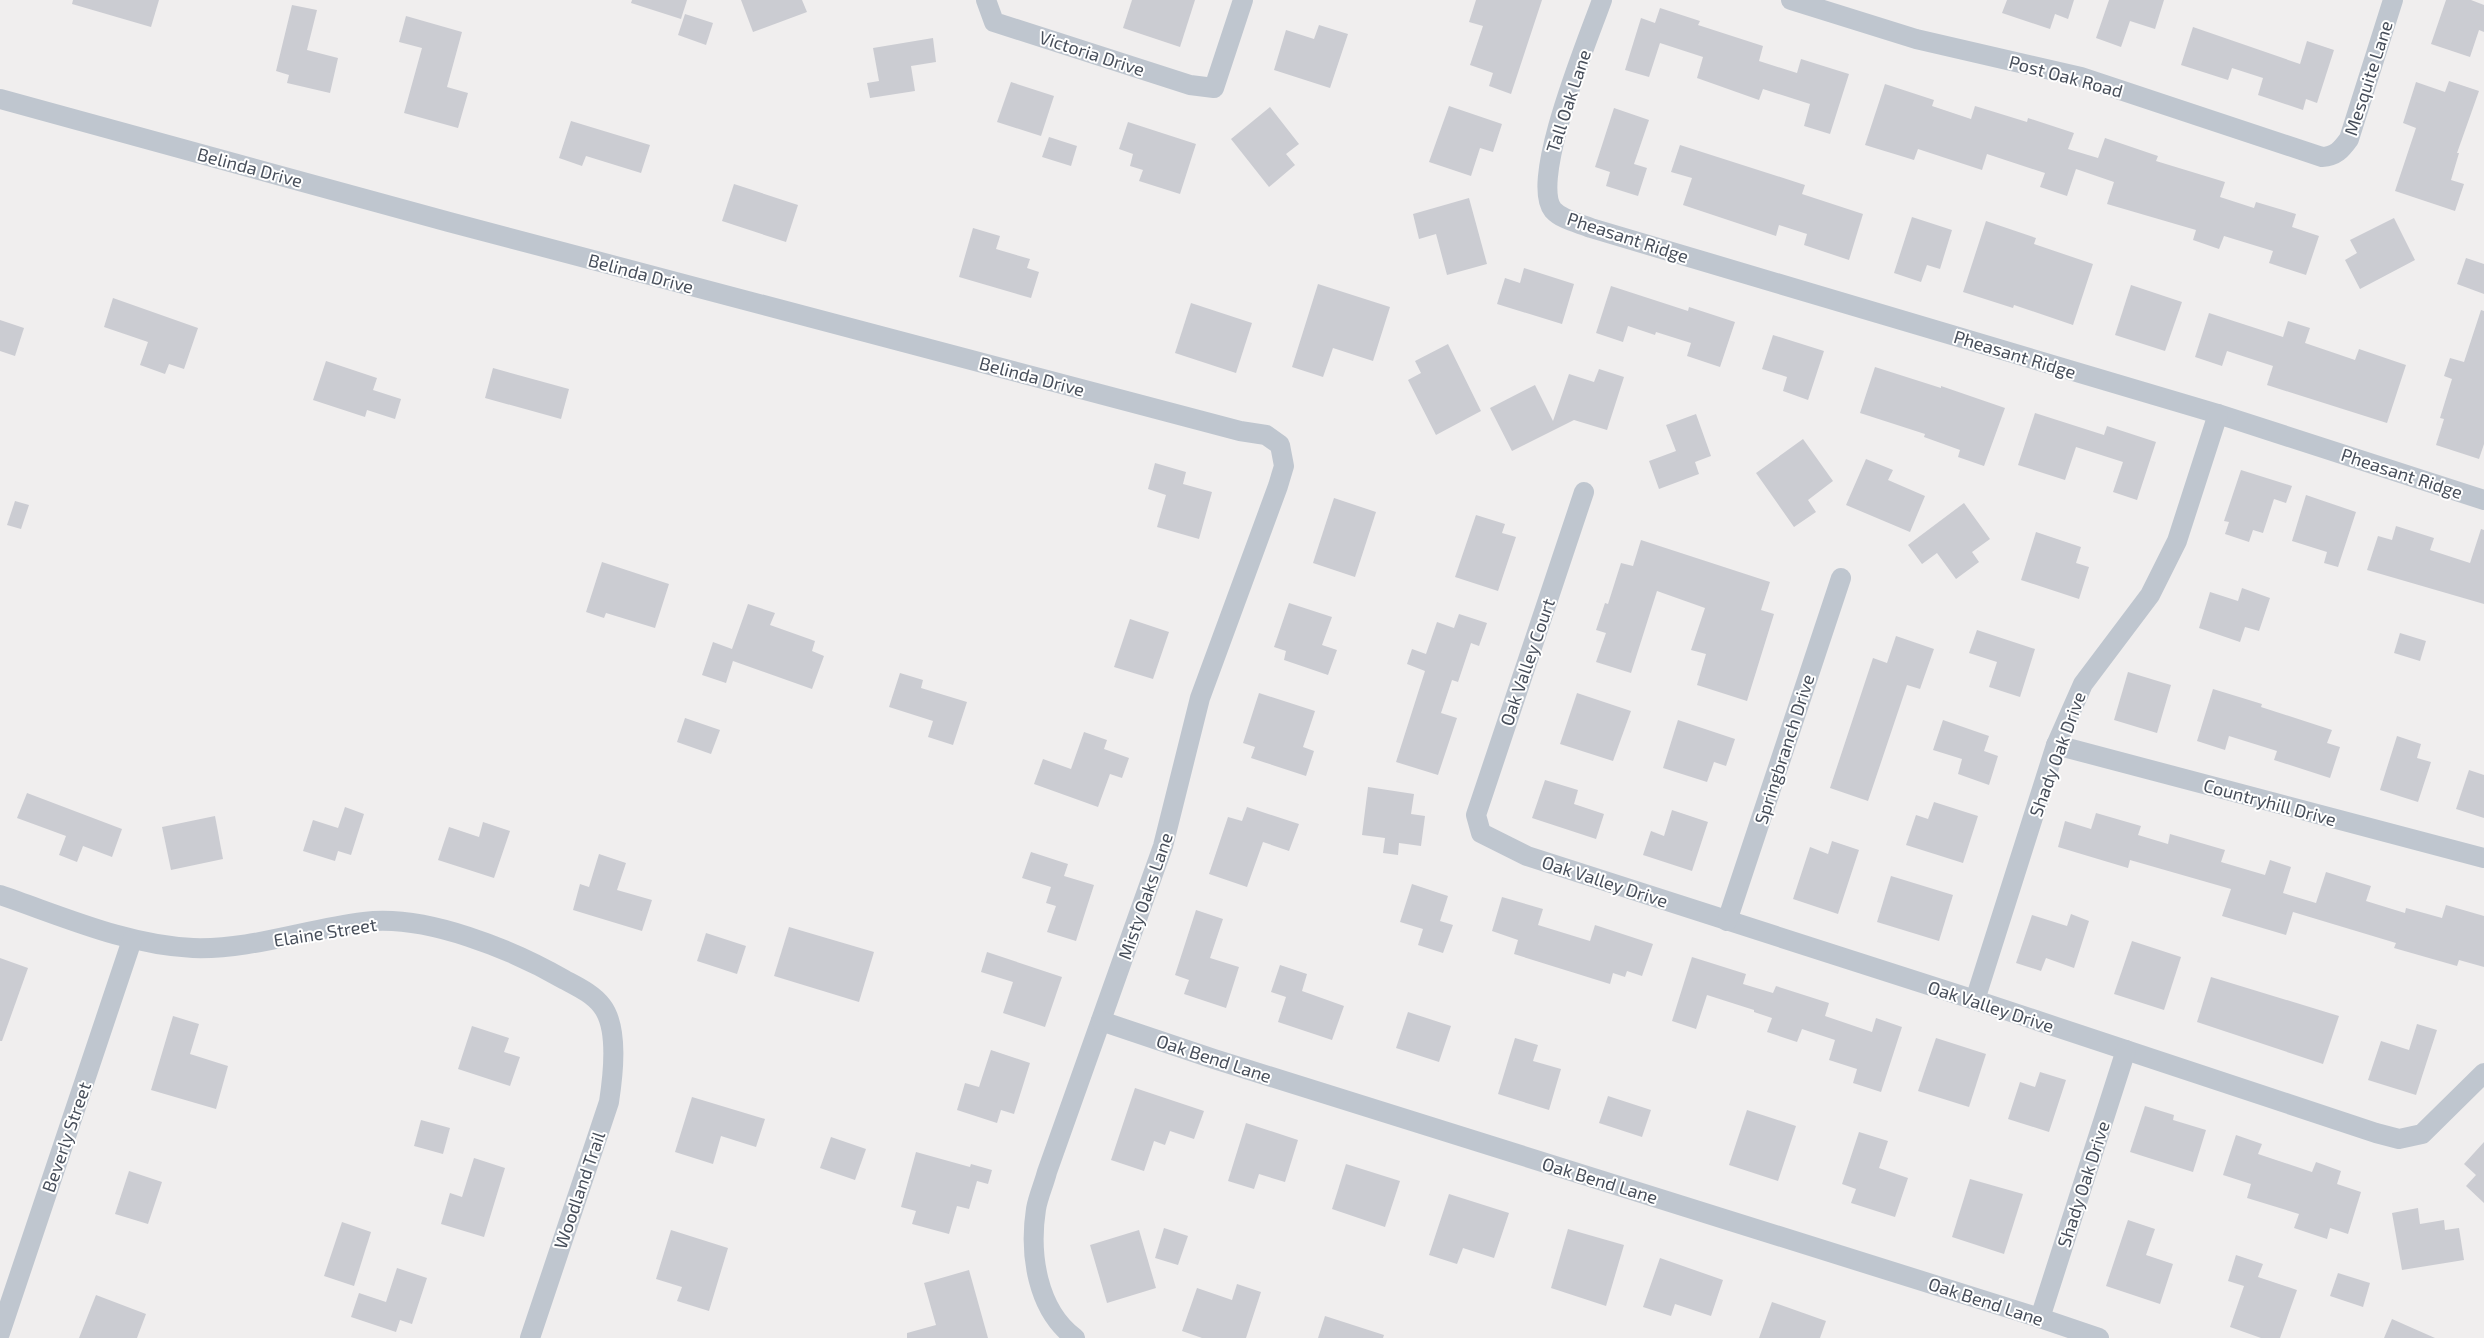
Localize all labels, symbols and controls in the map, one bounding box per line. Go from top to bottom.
street label: Mesquite Lane [2339,18,2397,138]
street label: Victoria Drive [1036,26,1148,80]
street label: Tall Oak Lane [1541,47,1595,155]
street label: Post Oak Road [2007,50,2125,102]
street label: Belinda Drive [195,142,305,192]
street label: Pheasant Ridge [1564,207,1692,267]
street label: Belinda Drive [586,248,696,298]
street label: Pheasant Ridge [1951,325,2079,383]
street label: Belinda Drive [977,351,1087,401]
street label: Pheasant Ridge [2338,443,2466,503]
street label: Oak Valley Court [1495,595,1559,728]
street label: Springbranch Drive [1749,671,1819,827]
street label: Shady Oak Drive [2024,688,2090,820]
street label: Countryhill Drive [2201,774,2339,830]
street label: Misty Oaks Lane [1113,830,1177,962]
street label: Oak Valley Drive [1539,850,1671,912]
street label: Elaine Street [272,913,378,951]
street label: Oak Valley Drive [1925,975,2057,1037]
street label: Oak Bend Lane [1154,1029,1274,1087]
street label: Beverly Street [37,1079,95,1195]
street label: Shady Oak Drive [2052,1118,2114,1250]
street label: Woodland Trail [549,1128,610,1252]
street label: Oak Bend Lane [1540,1152,1660,1208]
street label: Oak Bend Lane [1926,1272,2046,1330]

